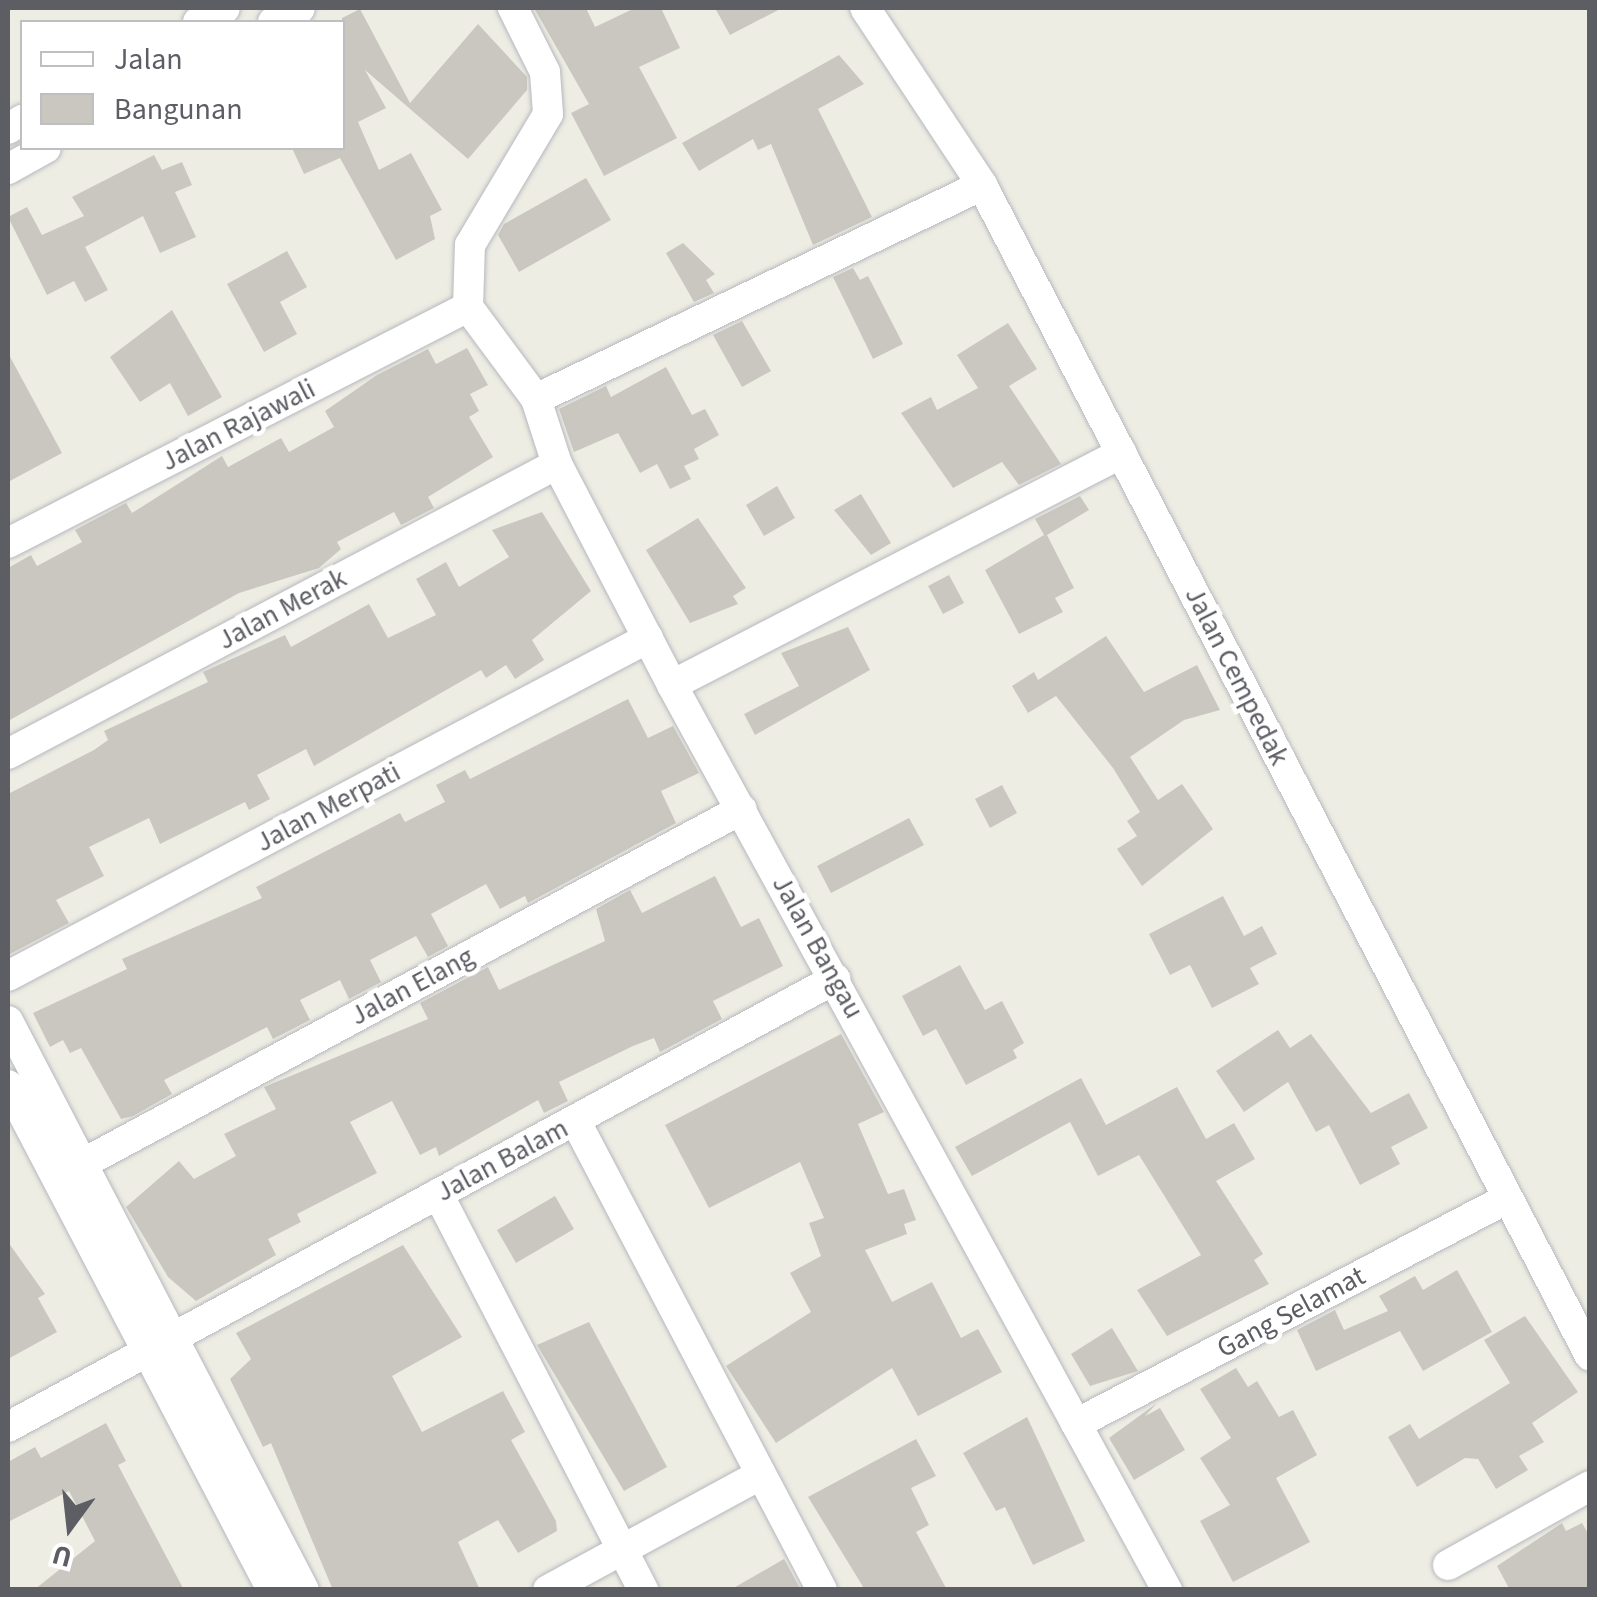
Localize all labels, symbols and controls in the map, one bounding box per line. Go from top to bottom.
legend [20,20,345,150]
text: Jalan [114,38,183,81]
text: Bangunan [114,88,243,131]
street label: Jalan Rajawali [155,372,321,478]
street label: Jalan Merak [212,561,352,657]
street label: Jalan Cempedak [1178,581,1296,771]
street label: Jalan Merpati [250,755,406,859]
street label: Jalan Bangau [765,870,871,1024]
street label: Jalan Elang [344,939,480,1033]
street label: Jalan Balam [430,1111,574,1209]
street label: Gang Selamat [1211,1259,1371,1365]
north arrow [20,1477,120,1577]
text: U [48,1534,76,1578]

